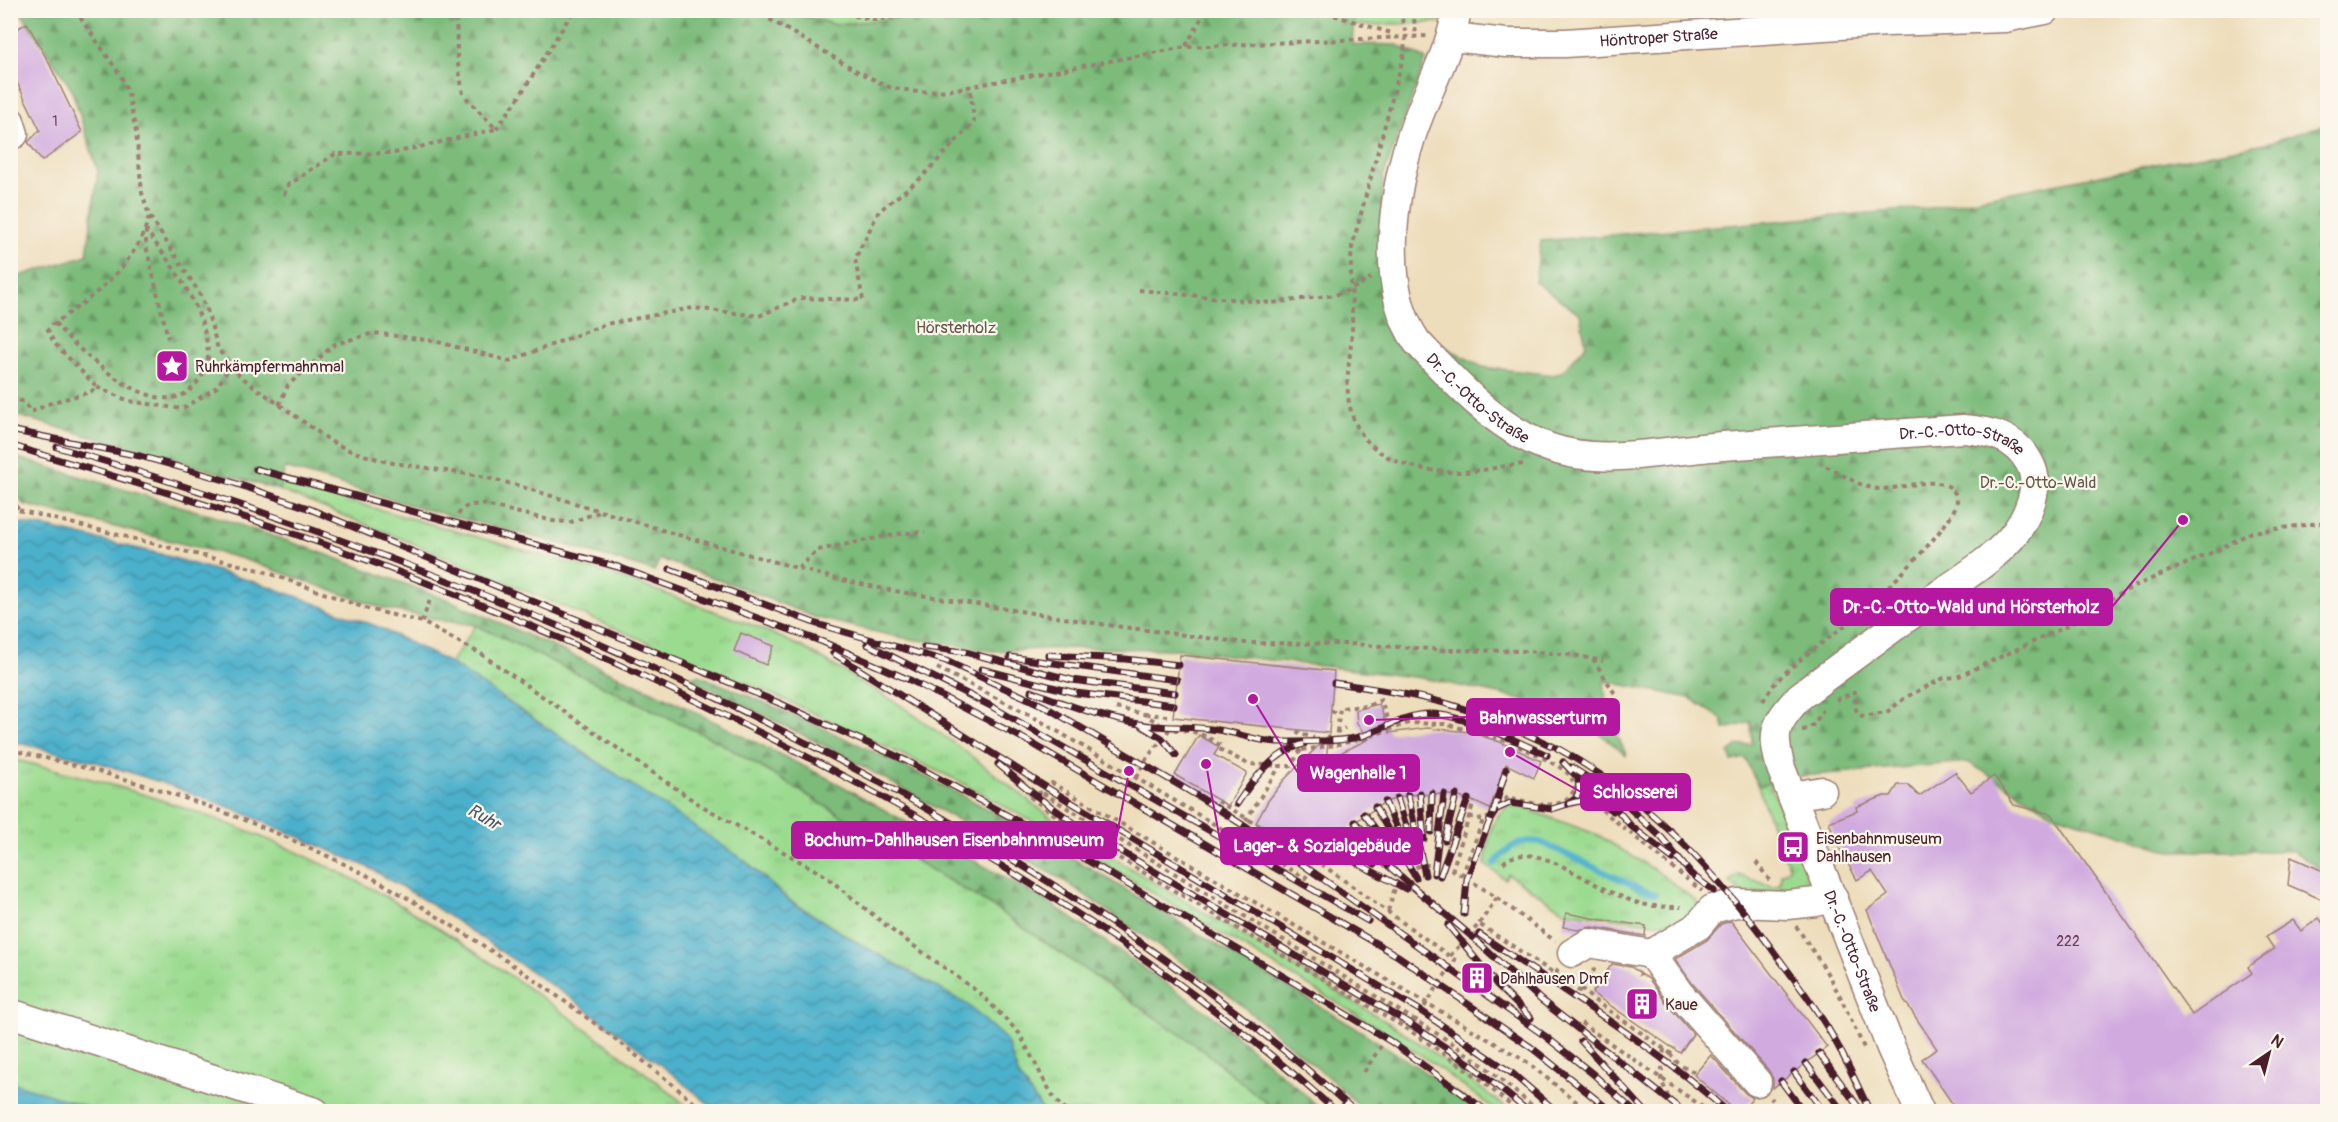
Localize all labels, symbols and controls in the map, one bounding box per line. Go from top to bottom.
street label: Höntroper Straße [1599,24,1719,52]
house number: 1 [52,113,58,130]
park label: Hörsterholz [916,318,996,338]
place icon: Ruhrkämpfermahnmal [154,348,190,384]
street label: Dr.-C.-Otto-Straße [1422,349,1533,448]
place label: Ruhrkämpfermahnmal [195,357,344,377]
street label: Dr.-C.-Otto-Straße [1898,420,2029,460]
park label: Dr.-C.-Otto-Wald [1980,473,2096,493]
callout: Dr.-C.-Otto-Wald und Hörsterholz [1831,589,2112,625]
text: Dr.-C.-Otto-Wald und Hörsterholz [1843,596,2100,619]
callout: Bahnwasserturm [1467,699,1619,735]
text: Bahnwasserturm [1479,707,1607,730]
callout: Wagenhalle 1 [1298,755,1419,791]
text: Wagenhalle 1 [1310,762,1406,785]
callout: Schlosserei [1581,774,1690,810]
text: Schlosserei [1592,781,1678,804]
water label: Ruhr [463,799,507,837]
callout: Bochum-Dahlhausen Eisenbahnmuseum [792,822,1116,858]
callout: Lager- & Sozialgebäude [1221,828,1422,864]
text: Bochum-Dahlhausen Eisenbahnmuseum [804,829,1104,852]
bus stop icon: Eisenbahnmuseum Dahlhausen [1775,829,1811,865]
place label: Eisenbahnmuseum Dahlhausen [1816,829,1942,867]
text: Lager- & Sozialgebäude [1233,835,1412,858]
street label: Dr.-C.-Otto-Straße [1819,887,1885,1015]
house number: 222 [2056,933,2080,950]
building icon: Dahlhausen Dmf [1459,960,1495,996]
place label: Dahlhausen Dmf [1500,969,1610,989]
building icon: Kaue [1624,986,1660,1022]
place label: Kaue [1665,995,1698,1015]
north arrow [2239,1023,2299,1083]
text: N [2267,1030,2287,1053]

